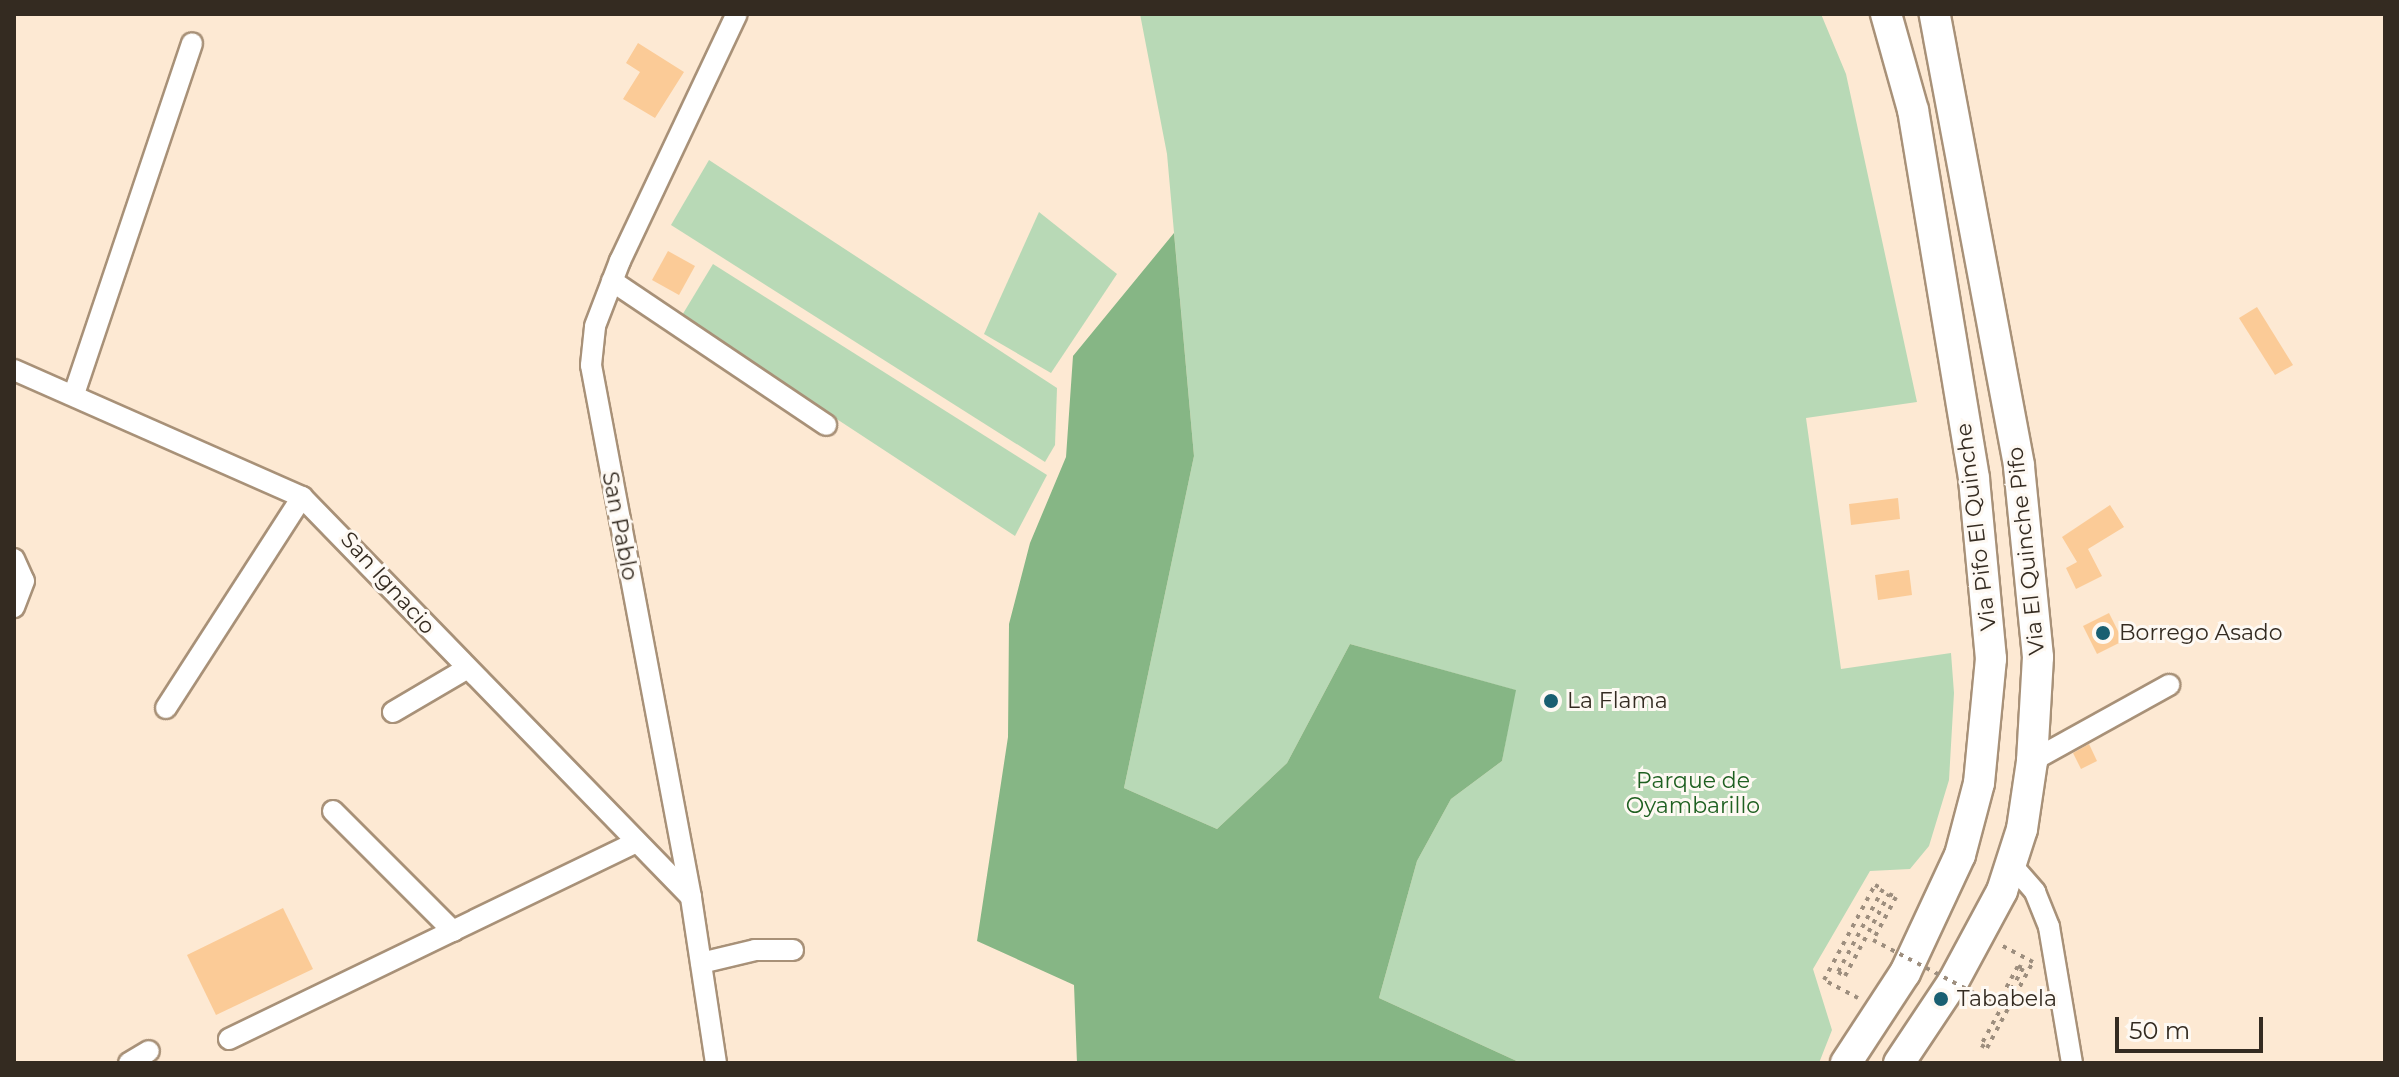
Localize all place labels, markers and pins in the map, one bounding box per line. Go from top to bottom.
place label: Borrego Asado [2119,620,2283,646]
marker: Borrego Asado [2094,624,2112,642]
place label: La Flama [1567,688,1668,714]
marker: La Flama [1542,692,1560,710]
place label: Tababela [1957,986,2057,1012]
marker: Tababela [1932,990,1950,1008]

